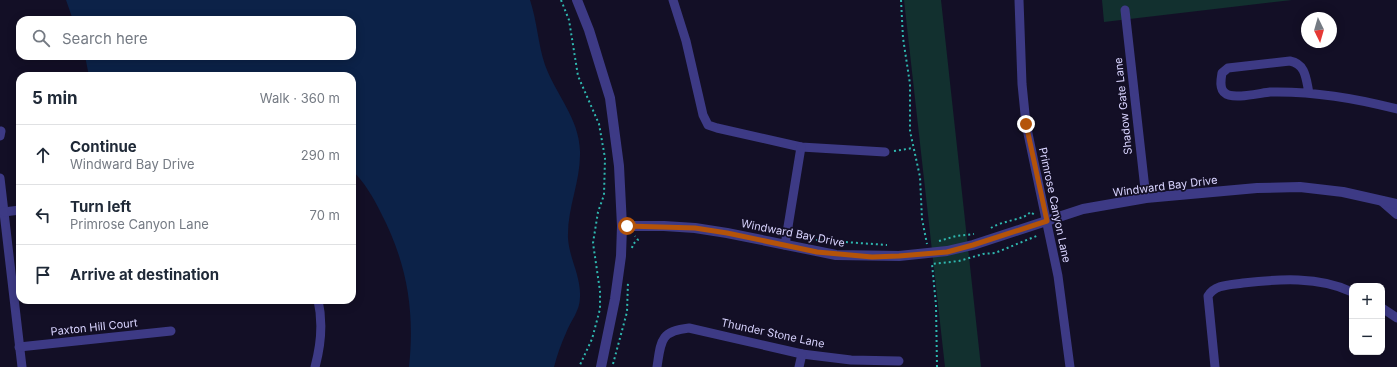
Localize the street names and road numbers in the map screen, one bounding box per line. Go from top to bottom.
street label: Shadow Gate Lane [1111,57,1135,155]
street label: Primrose Canyon Lane [1036,146,1074,264]
street label: Windward Bay Drive [1112,173,1218,199]
street label: Windward Bay Drive [740,216,846,250]
street label: Paxton Hill Court [50,315,139,339]
street label: Thunder Stone Lane [720,315,826,351]

